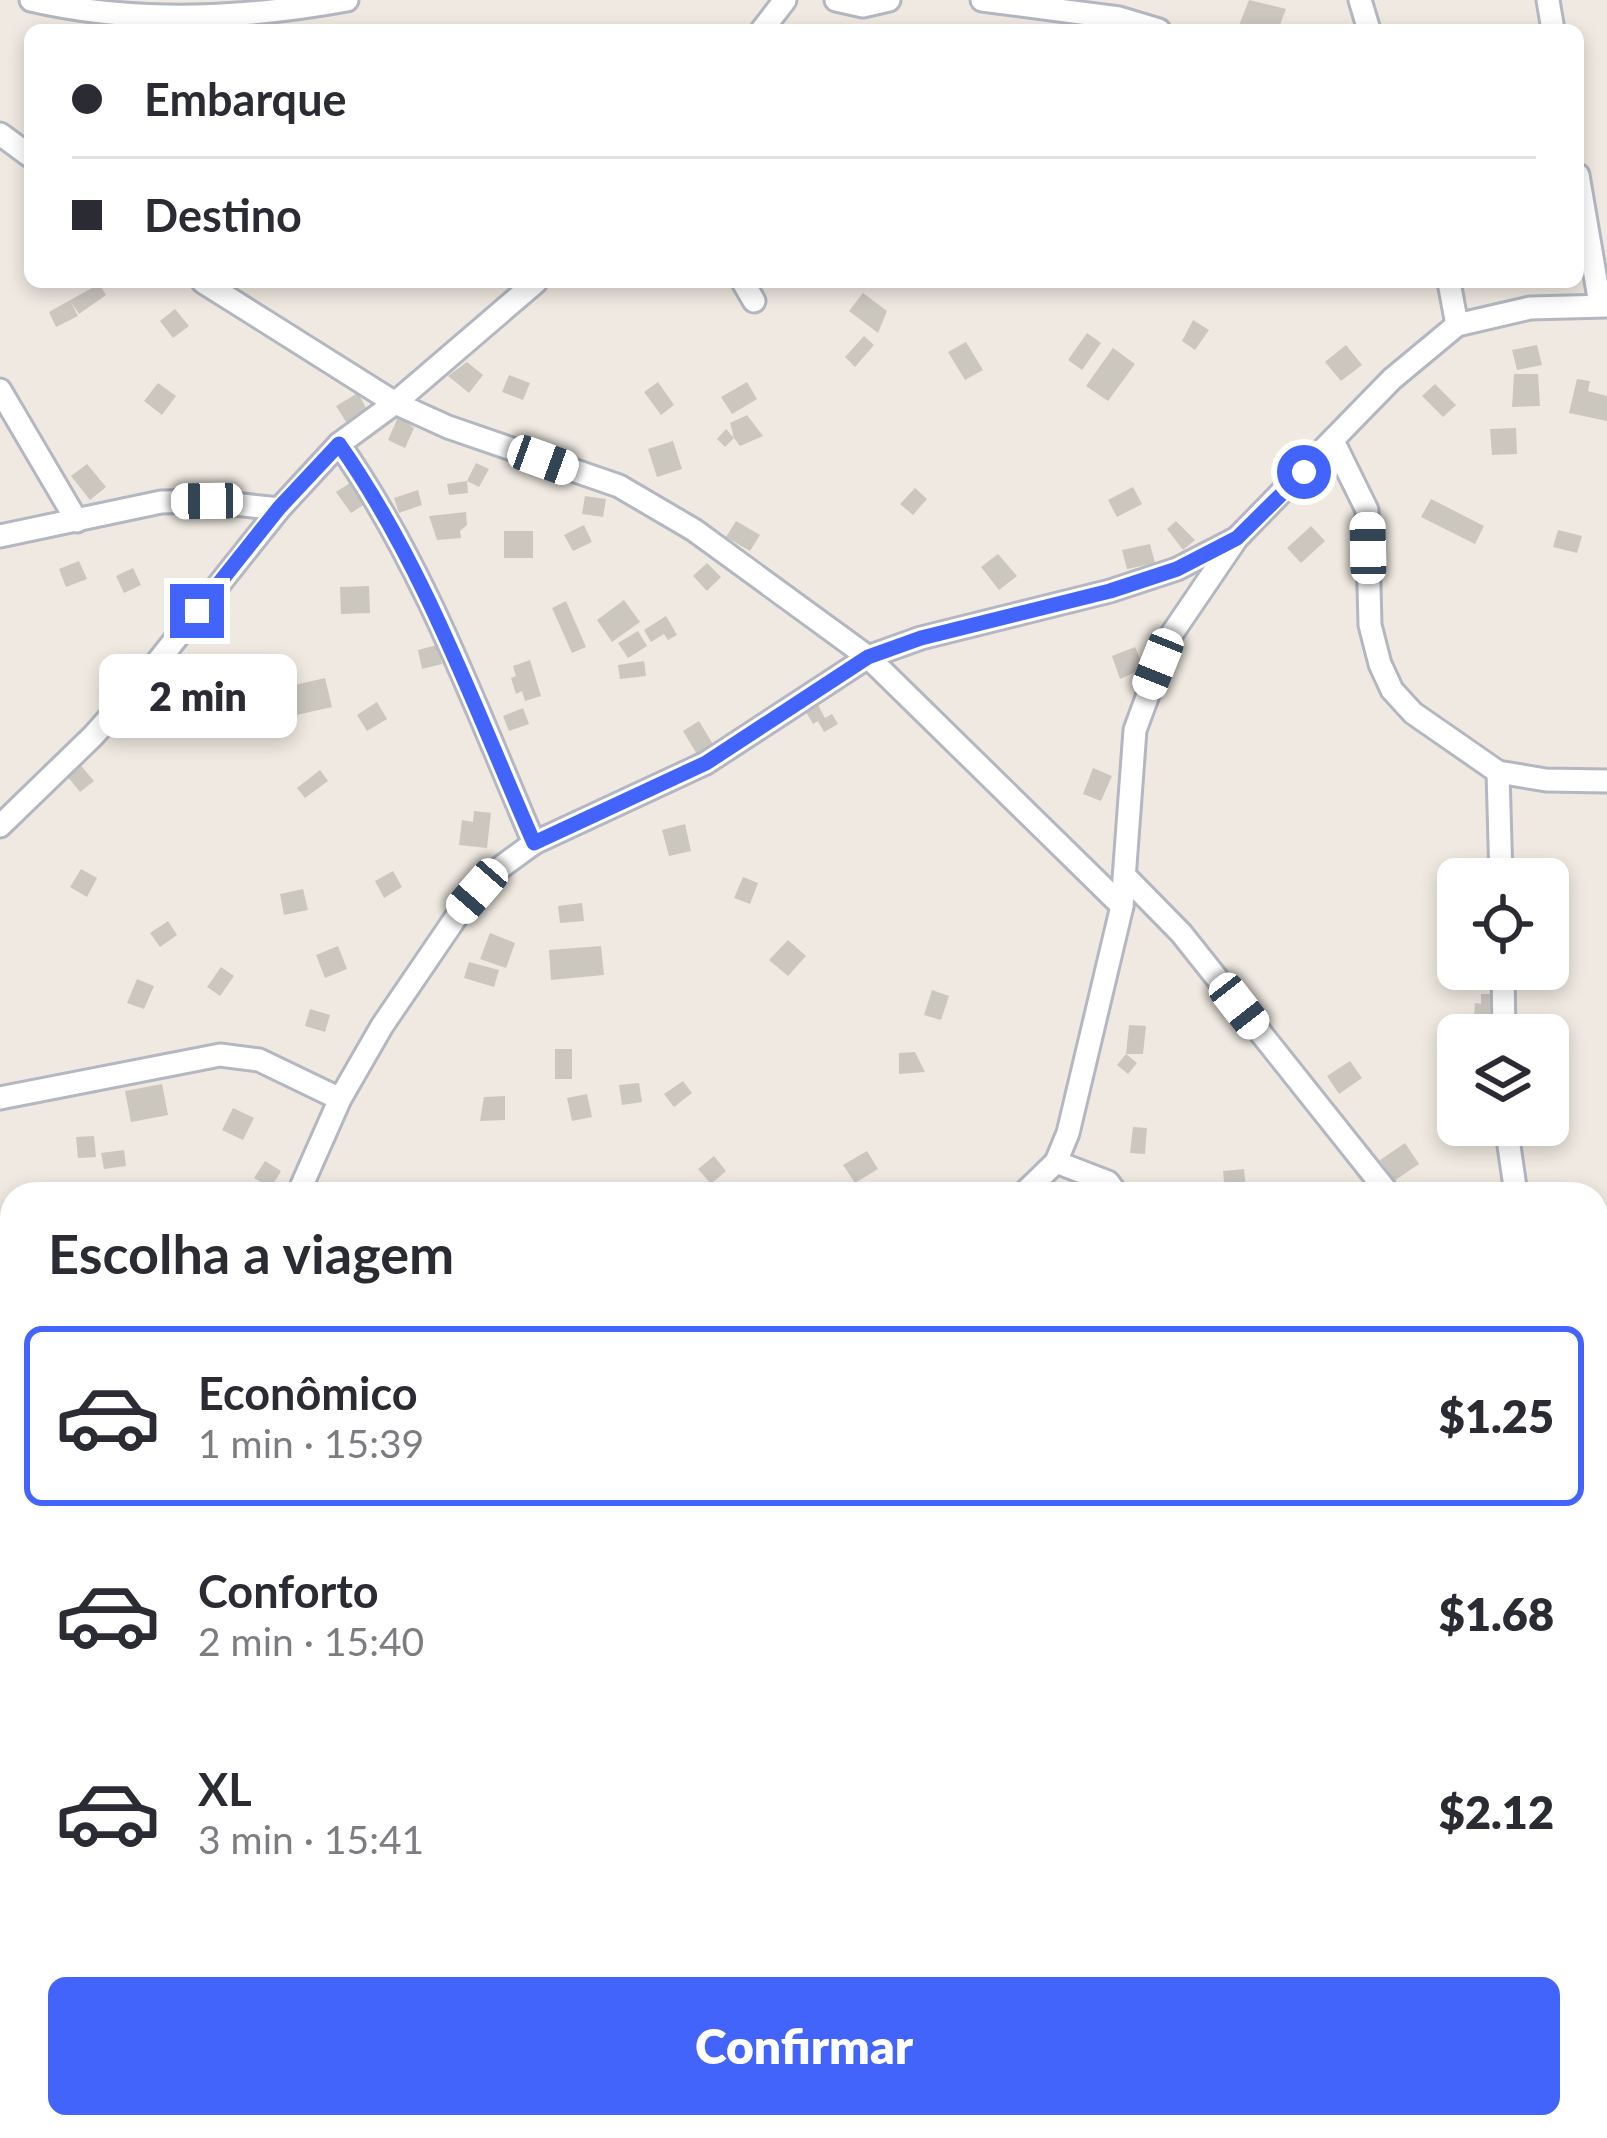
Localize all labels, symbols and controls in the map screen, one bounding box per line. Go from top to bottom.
text: Embarque [144,72,347,126]
text: Destino [144,188,302,242]
car [503,431,583,489]
route start [1277,445,1331,499]
car [171,482,243,520]
car [1349,512,1387,584]
route end [170,584,224,638]
car [1128,624,1188,704]
callout: 2 min [98,653,296,737]
text: 2 min [149,673,247,719]
car [440,852,514,930]
map controls [1437,858,1569,1146]
button: locate [1437,858,1569,990]
car [1203,967,1275,1045]
button: layers [1437,1014,1569,1146]
text: Escolha a viagem [48,1221,454,1286]
icon: car [54,1362,162,1470]
text: Econômico [198,1366,418,1420]
text: $1.25 [1439,1389,1554,1443]
text: 1 min · 15:39 [198,1420,424,1466]
icon: car [54,1560,162,1668]
text: Conforto [198,1564,379,1618]
text: $1.68 [1439,1587,1554,1641]
text: 2 min · 15:40 [198,1618,424,1664]
icon: car [54,1758,162,1866]
text: XL [198,1762,252,1816]
text: $2.12 [1439,1785,1554,1839]
text: 3 min · 15:41 [198,1816,424,1862]
button: Confirmar [48,1977,1560,2115]

